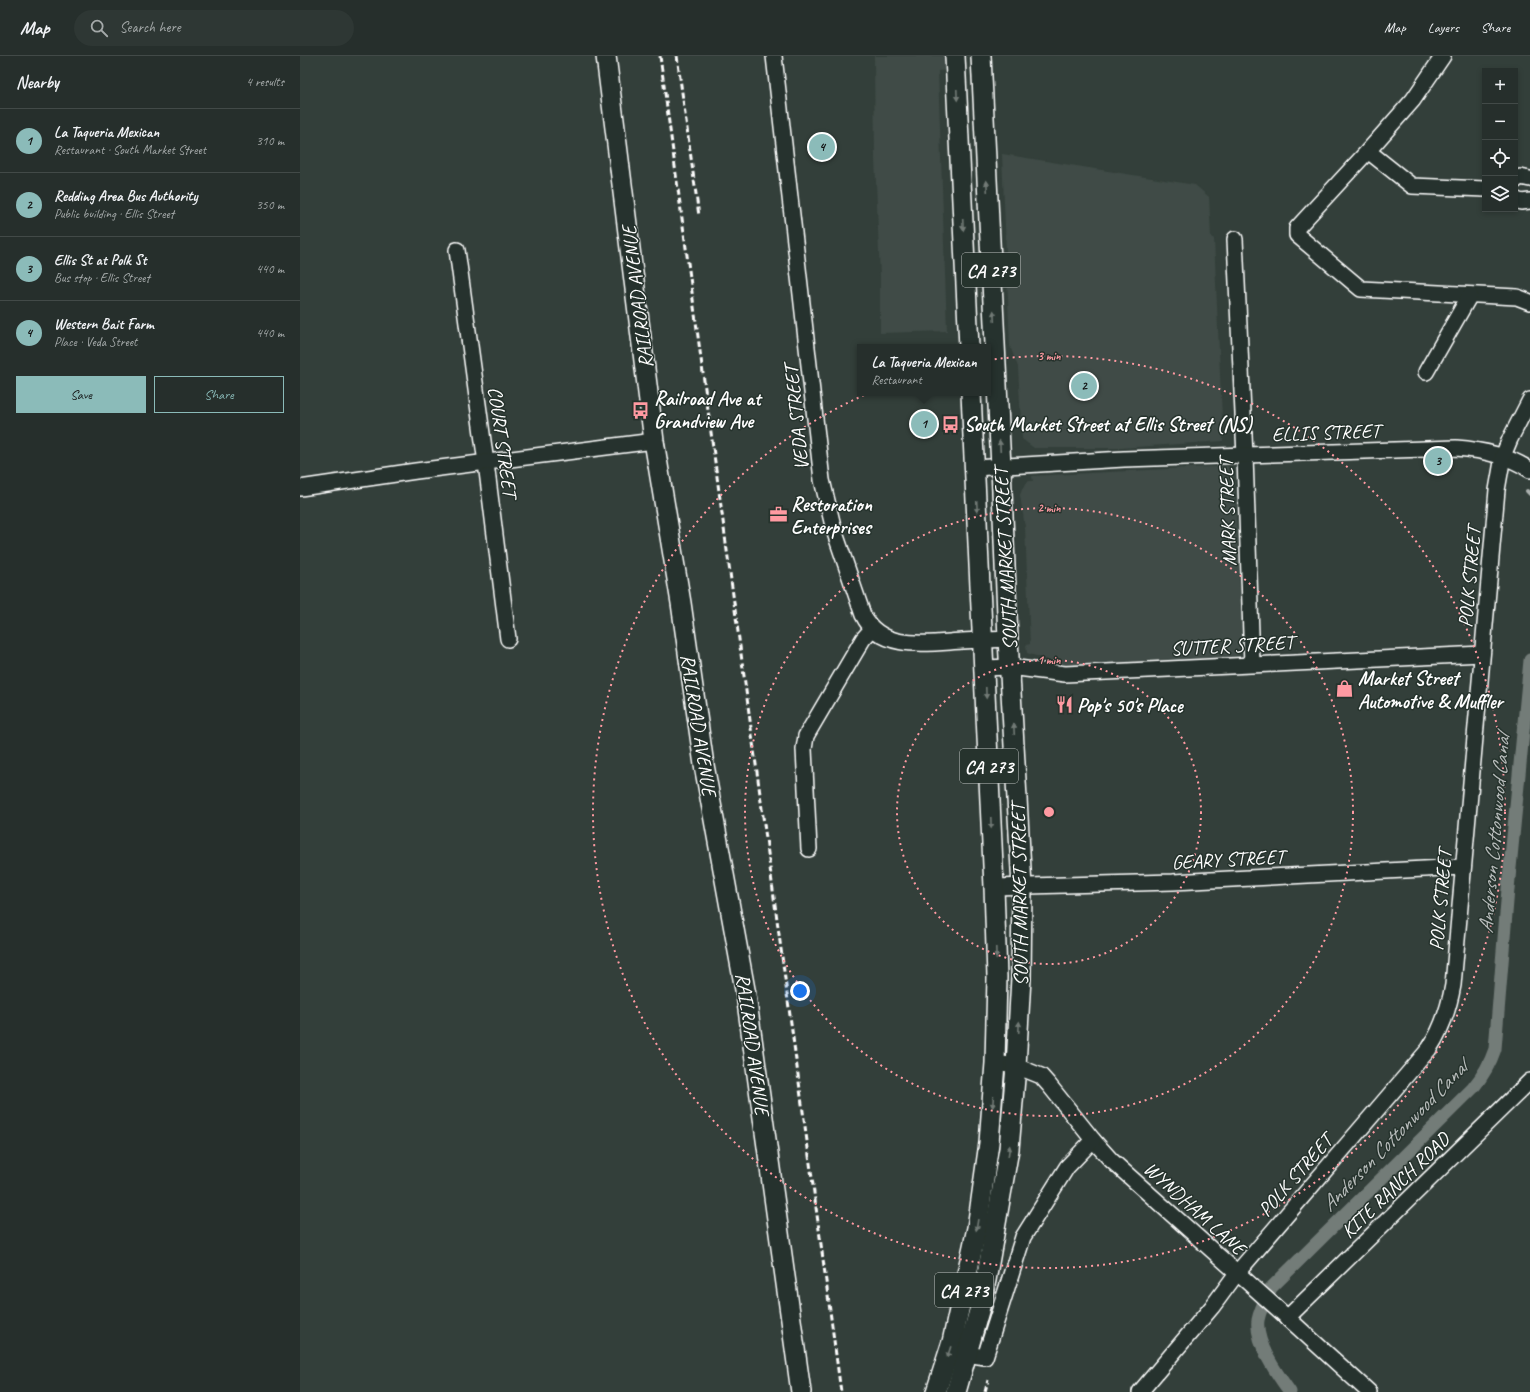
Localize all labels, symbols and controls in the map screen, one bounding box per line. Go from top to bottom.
search box [74,10,354,46]
text: Map [20,16,50,40]
icon: search [88,17,110,39]
text: Search here [120,18,181,37]
text: Map [1384,19,1406,36]
text: Layers [1428,19,1459,36]
text: Share [1481,19,1510,36]
map controls [1482,68,1518,212]
button: + [1482,68,1518,104]
text: Nearby [16,72,59,93]
text: 4 results [246,74,284,90]
one-way arrow [954,89,960,102]
button: − [1482,104,1518,140]
text: La Taqueria Mexican [54,123,159,142]
pin: 4 [809,132,835,162]
text: 1 [26,133,32,149]
text: 310 m [256,133,284,149]
button: locate [1482,140,1518,176]
text: Restaurant · South Market Street [54,142,206,158]
button: layers [1482,176,1518,212]
one-way arrow [984,180,991,192]
text: Redding Area Bus Authority [54,187,198,206]
text: 2 [26,197,32,213]
text: 350 m [256,197,284,213]
text: Public building · Ellis Street [54,206,174,222]
one-way arrow [960,219,966,232]
street label: RAILROAD AVENUE [616,221,659,370]
text: Ellis St at Polk St [54,251,146,270]
road number: CA 273 [962,253,1020,287]
text: 3 [26,261,32,277]
text: 440 m [256,261,284,277]
text: Bus stop · Ellis Street [54,270,150,286]
one-way arrow [990,310,997,322]
text: Western Bait Farm [54,315,154,334]
text: 4 [26,325,32,341]
text: 440 m [256,325,284,341]
text: Place · Veda Street [54,334,137,350]
popup [857,344,991,396]
text: 3 min [1038,348,1061,364]
text: La Taqueria Mexican [871,353,977,372]
street label: VEDA STREET [778,360,814,472]
pin: 2 [1071,371,1097,401]
text: Restaurant [871,372,922,388]
button: Save [16,376,146,413]
button: Share [154,376,284,413]
street label: COURT STREET [482,385,523,503]
place label: Railroad Ave at Grandview Ave [654,386,763,434]
bus stop icon: Railroad Ave at Grandview Ave [631,400,651,420]
pin: 1 [911,409,937,439]
place label: South Market Street at Ellis Street (NS) [964,412,1253,437]
bus stop icon: South Market Street at Ellis Street (NS) [941,414,961,434]
street label: ELLIS STREET [1271,418,1385,447]
one-way arrow [997,440,1004,452]
pin: 3 [1425,446,1451,476]
street label: MARK STREET [1213,454,1242,566]
street label: SOUTH MARKET STREET [988,462,1023,651]
place label: Restoration Enterprises [791,492,873,540]
text: 2 min [1038,500,1061,516]
one-way arrow [973,501,980,513]
office icon: Restoration Enterprises [768,505,788,525]
street label: POLK STREET [1453,522,1487,629]
street label: SUTTER STREET [1170,630,1299,661]
street label: RAILROAD AVENUE [675,652,723,801]
text: 1 min [1038,652,1061,668]
place label: Market Street Automotive & Muffler [1358,666,1506,714]
shop icon: Market Street Automotive & Muffler [1335,679,1355,699]
one-way arrow [983,687,989,700]
place label: Pop's 50's Place [1077,693,1184,718]
restaurant icon: Pop's 50's Place [1054,695,1074,715]
one-way arrow [1010,723,1017,735]
water label: Anderson Cottonwood Canal [1472,727,1516,934]
road number: CA 273 [960,749,1018,783]
street label: SOUTH MARKET STREET [1005,799,1034,986]
centre of rings [1042,805,1056,819]
one-way arrow [988,817,995,829]
street label: GEARY STREET [1171,844,1289,875]
street label: POLK STREET [1424,845,1458,952]
one-way arrow [993,947,1000,959]
street label: RAILROAD AVENUE [730,971,775,1120]
your location [790,981,810,1001]
one-way arrow [1015,1021,1022,1033]
water label: Anderson Cottonwood Canal [1315,1051,1477,1217]
one-way arrow [989,1096,996,1108]
street label: POLK STREET [1253,1126,1341,1222]
street label: KITE RANCH ROAD [1336,1126,1456,1244]
one-way arrow [1006,1145,1012,1157]
street label: WYNDHAM LANE [1139,1156,1253,1263]
one-way arrow [974,1219,980,1231]
road number: CA 273 [935,1273,993,1307]
one-way arrow [946,1347,952,1359]

